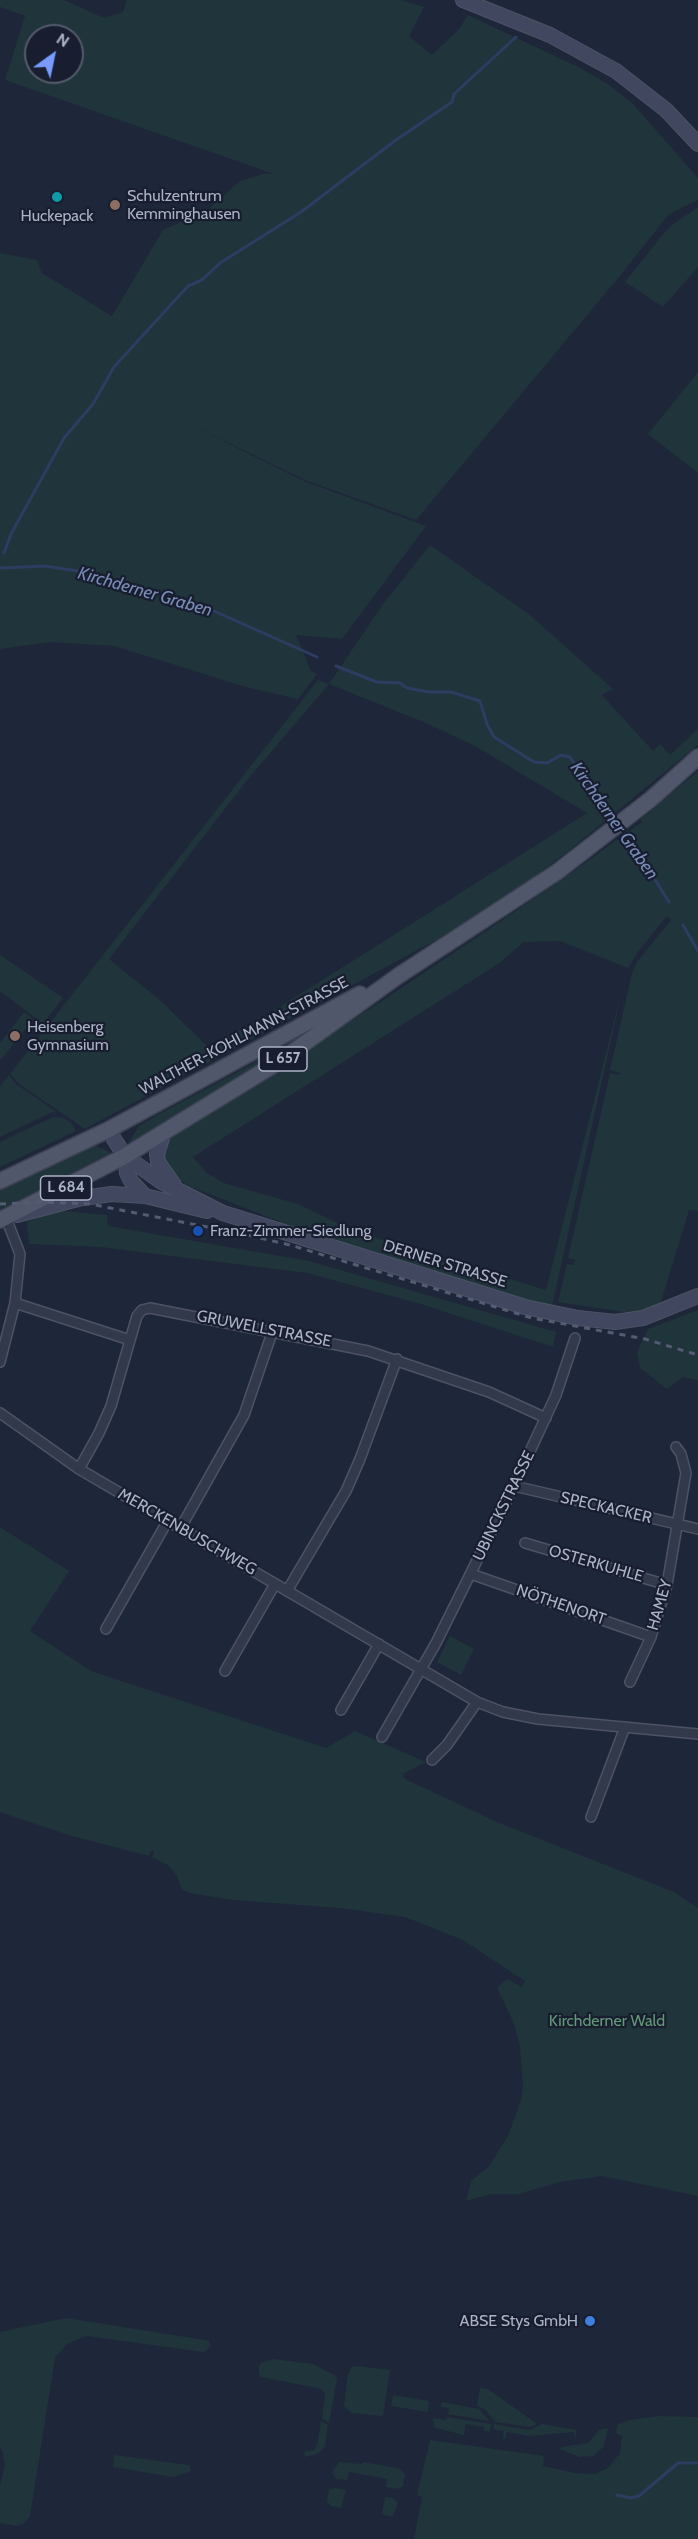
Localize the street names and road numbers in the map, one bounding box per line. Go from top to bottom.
street label: WALTHER-KOHLMANN-STRASSE [136,973,352,1099]
road number: L 657 [259,1047,307,1071]
road number: L 684 [40,1176,92,1200]
street label: DERNER STRASSE [381,1236,509,1292]
street label: GRUWELLSTRASSE [195,1307,333,1351]
street label: UBINCKSTRASSE [469,1448,539,1564]
street label: MERCKENBUSCHWEG [114,1485,260,1579]
street label: SPECKACKER [558,1488,654,1528]
street label: OSTERKUHLE [546,1541,646,1587]
street label: HAMEY [644,1577,676,1633]
street label: NÖTHENORT [514,1581,608,1629]

